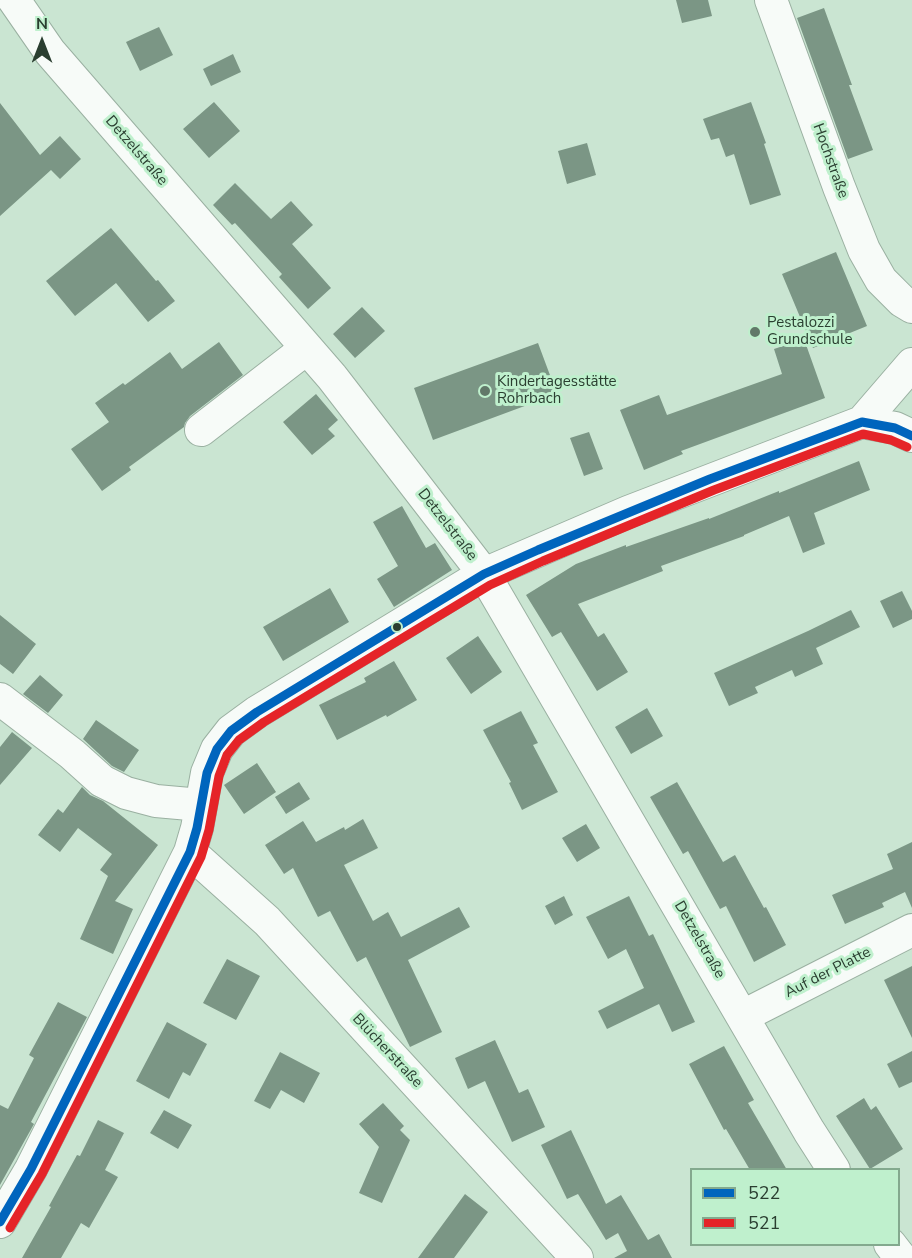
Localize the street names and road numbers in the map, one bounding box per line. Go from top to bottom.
street label: Detzelstraße [101,113,171,189]
street label: Hochstraße [808,121,852,201]
street label: Detzelstraße [413,485,481,565]
street label: Detzelstraße [670,898,728,982]
street label: Auf der Platte [782,944,874,1002]
street label: Blücherstraße [348,1010,426,1092]

